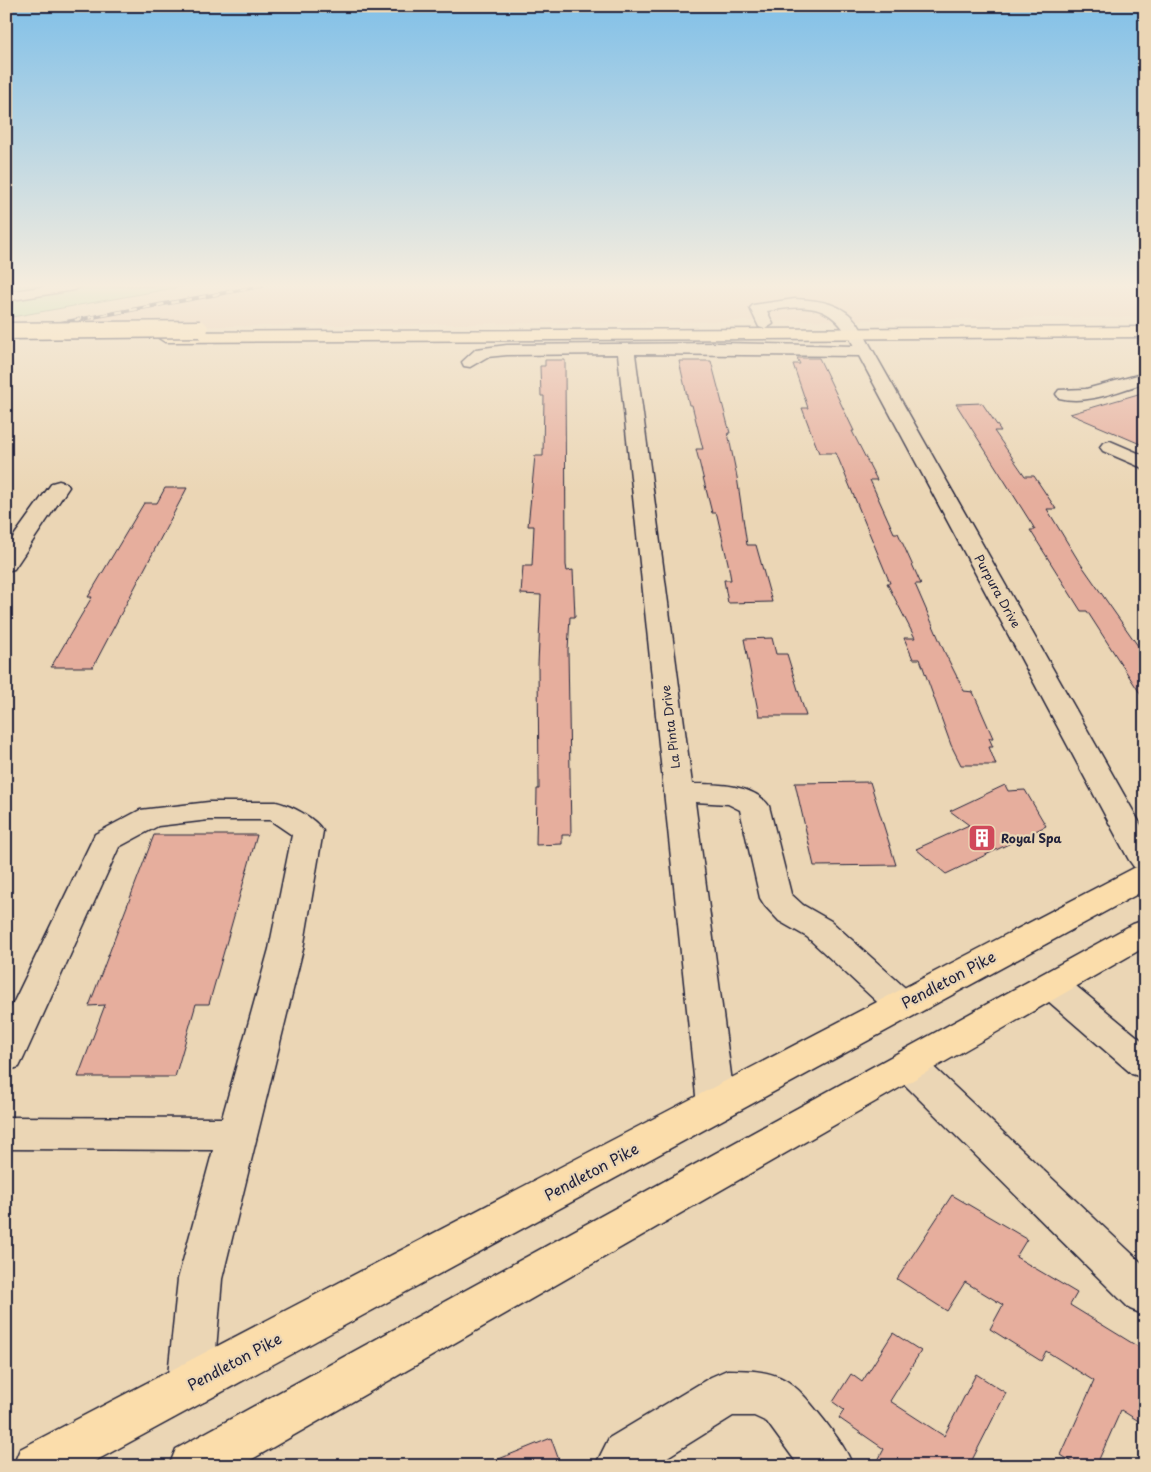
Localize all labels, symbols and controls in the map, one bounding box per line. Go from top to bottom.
street label: Purpura Drive [970,551,1026,631]
street label: La Pinta Drive [656,684,684,770]
building icon: Royal Spa [967,823,997,853]
place label: Royal Spa [1001,829,1063,847]
street label: Pendleton Pike [897,944,999,1014]
street label: Pendleton Pike [540,1136,642,1206]
street label: Pendleton Pike [183,1326,285,1396]

